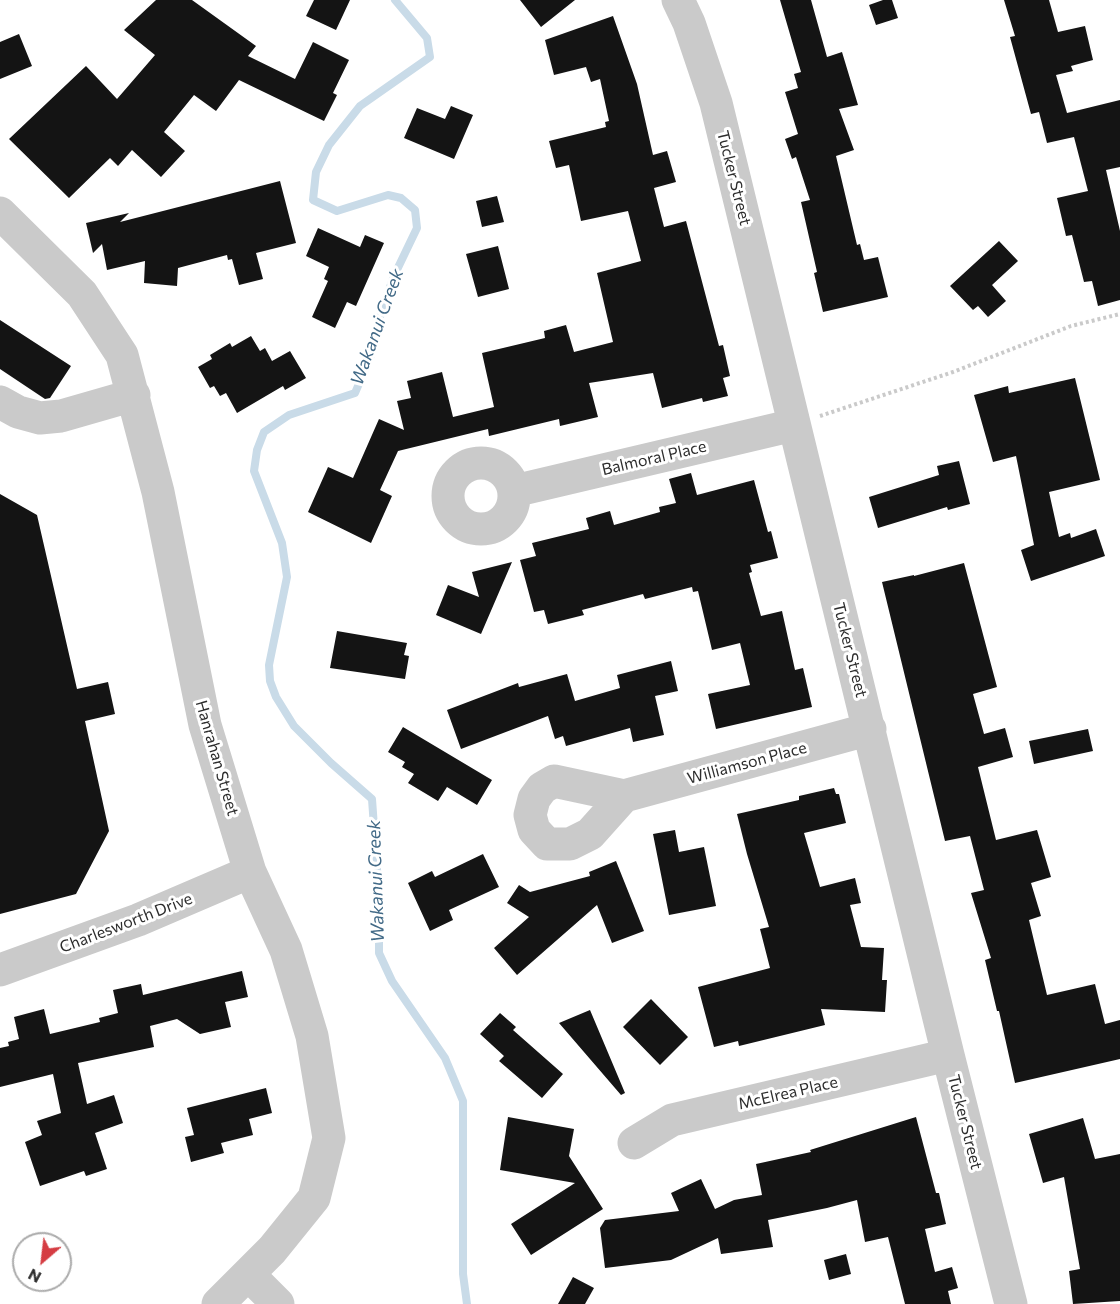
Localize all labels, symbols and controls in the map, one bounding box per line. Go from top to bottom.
street label: Tucker Street [713,129,755,227]
water label: Wakanui Creek [346,266,408,388]
street label: Balmoral Place [600,437,708,479]
street label: Tucker Street [829,601,871,699]
street label: Hanrahan Street [191,698,243,818]
street label: Williamson Place [685,738,809,788]
water label: Wakanui Creek [363,819,389,943]
street label: Charlesworth Drive [57,889,195,957]
street label: McElrea Place [736,1072,840,1114]
street label: Tucker Street [944,1073,986,1171]
north arrow [12,1232,72,1292]
text: N [24,1265,44,1288]

